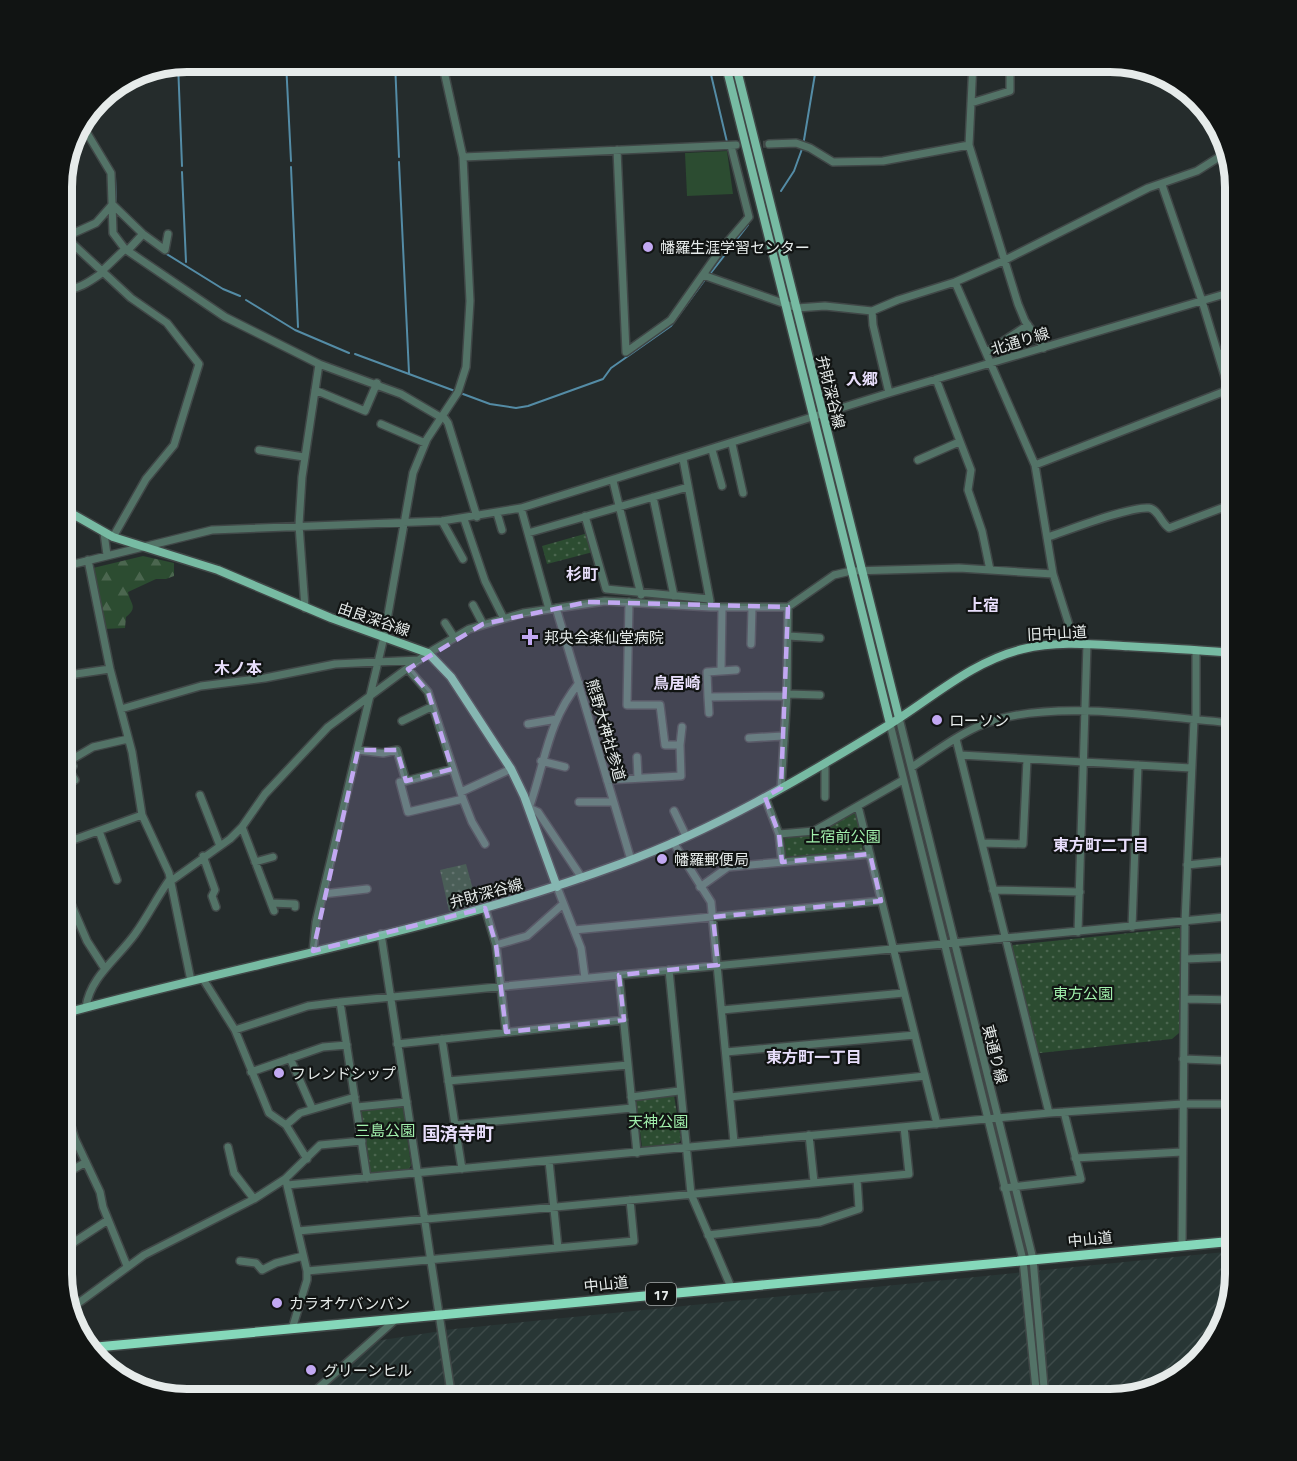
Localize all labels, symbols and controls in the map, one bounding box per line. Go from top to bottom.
place label: 幡羅生涯学習センター [660,236,810,259]
marker: 幡羅生涯学習センター [641,240,655,254]
street label: 北通り線 [988,321,1052,361]
street label: 弁財深谷線 [811,353,851,431]
district label: 入郷 [846,367,878,391]
district label: 杉町 [566,562,598,586]
district label: 上宿 [967,593,999,617]
street label: 由良深谷線 [335,596,413,642]
street label: 旧中山道 [1026,620,1088,646]
place label: 邦央会楽仙堂病院 [544,626,664,649]
marker: 邦央会楽仙堂病院 [521,628,539,646]
district label: 木ノ本 [214,656,262,680]
district label: 鳥居崎 [653,671,701,695]
street label: 熊野大神社参道 [580,676,632,784]
place label: ローソン [949,709,1009,732]
marker: ローソン [930,713,944,727]
park label: 上宿前公園 [805,825,881,848]
district label: 東方町二丁目 [1053,833,1149,857]
place label: 幡羅郵便局 [674,848,749,871]
marker: 幡羅郵便局 [655,852,669,866]
street label: 弁財深谷線 [447,872,525,914]
park label: 東方公園 [1053,982,1113,1005]
street label: 東通り線 [977,1022,1013,1086]
district label: 東方町一丁目 [766,1045,862,1069]
place label: フレンドシップ [291,1062,396,1085]
marker: フレンドシップ [272,1066,286,1080]
park label: 天神公園 [628,1110,688,1133]
park label: 三島公園 [355,1119,415,1142]
district label: 国済寺町 [422,1120,494,1147]
street label: 中山道 [1067,1226,1113,1252]
street label: 中山道 [582,1270,630,1298]
road number: 17 [646,1283,676,1305]
place label: カラオケバンバン [289,1292,410,1315]
marker: カラオケバンバン [270,1296,284,1310]
place label: グリーンヒル [323,1359,412,1382]
marker: グリーンヒル [304,1363,318,1377]

